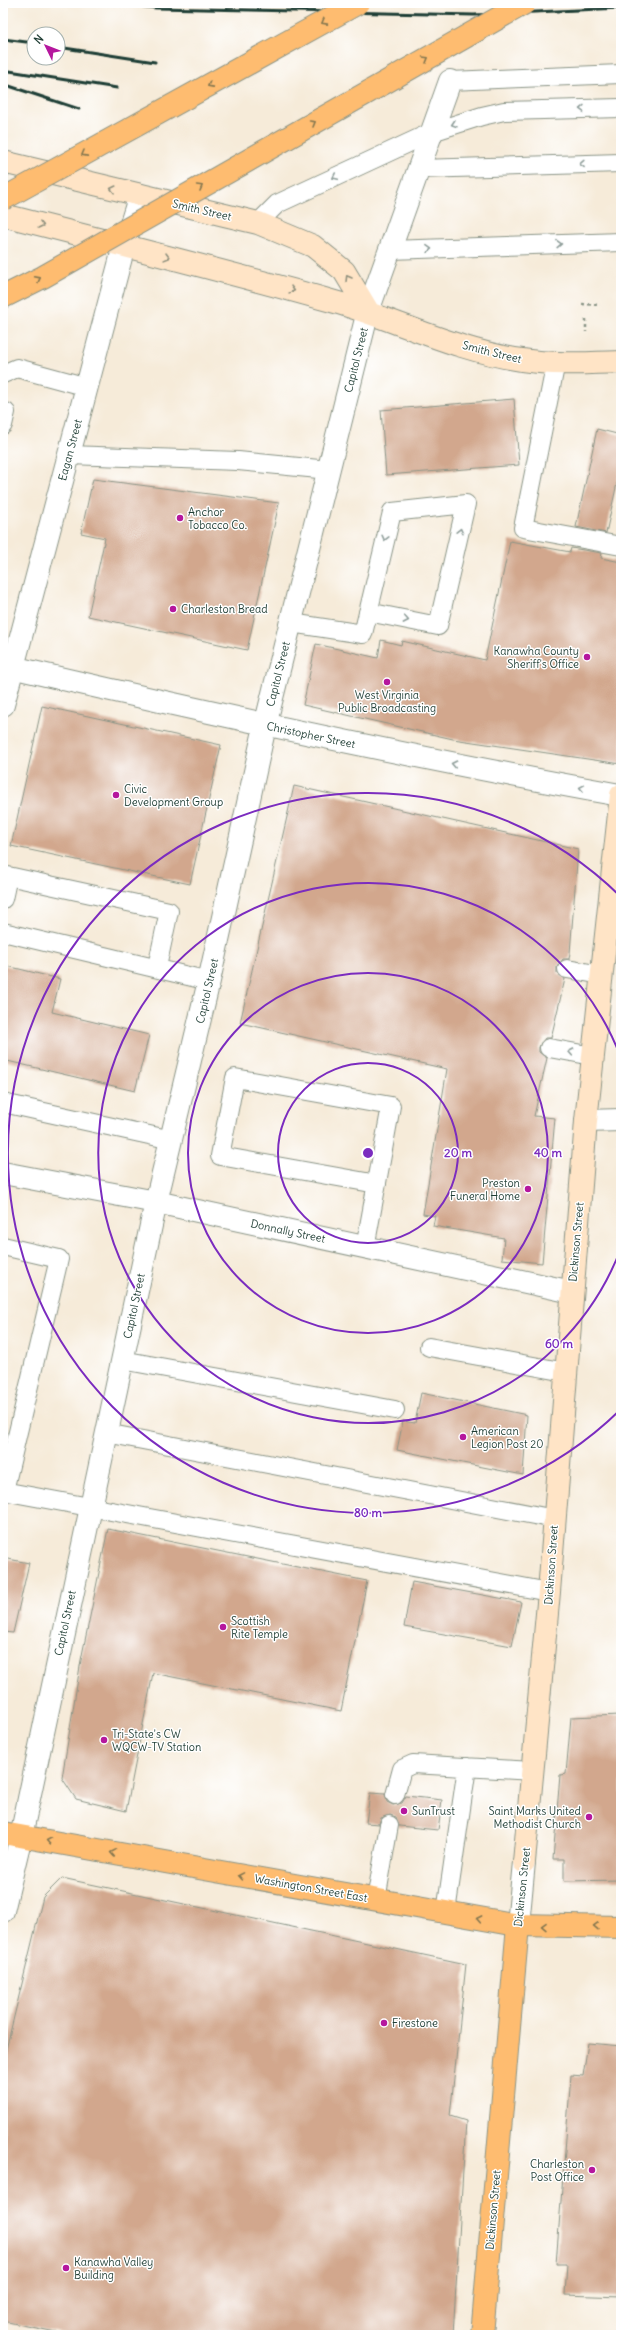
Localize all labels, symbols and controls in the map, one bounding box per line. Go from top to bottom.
one-way arrow [321,17,328,24]
north arrow [26,26,66,66]
text: N [31,32,46,47]
one-way arrow [422,57,429,64]
one-way arrow [207,80,214,87]
one-way arrow [579,105,585,113]
one-way arrow [451,120,458,128]
one-way arrow [309,121,316,128]
one-way arrow [81,150,88,157]
one-way arrow [579,160,585,168]
one-way arrow [332,172,339,180]
one-way arrow [110,185,116,193]
one-way arrow [196,185,203,192]
street label: Smith Street [171,196,233,224]
one-way arrow [38,220,44,228]
one-way arrow [556,240,562,248]
one-way arrow [426,244,432,253]
one-way arrow [163,252,170,261]
one-way arrow [345,275,353,282]
one-way arrow [34,276,41,284]
one-way arrow [289,285,296,294]
street label: Capitol Street [341,326,371,394]
street label: Smith Street [461,338,523,366]
street label: Eagan Street [55,417,85,482]
place label: Anchor Tobacco Co. [188,505,247,532]
marker: Anchor Tobacco Co. [175,513,185,523]
one-way arrow [456,528,464,534]
one-way arrow [382,535,390,541]
place label: Charleston Bread [181,602,268,616]
marker: Charleston Bread [168,604,178,614]
one-way arrow [403,615,409,623]
street label: Capitol Street [263,640,293,708]
place label: Kanawha County Sheriff's Office [493,644,579,671]
marker: Kanawha County Sheriff's Office [582,652,592,662]
marker: West Virginia Public Broadcasting [382,677,392,687]
place label: West Virginia Public Broadcasting [338,688,436,715]
street label: Christopher Street [265,719,357,751]
one-way arrow [451,761,457,769]
place label: Civic Development Group [124,782,223,809]
one-way arrow [579,784,585,793]
marker: Civic Development Group [111,790,121,800]
street label: Capitol Street [193,957,221,1025]
one-way arrow [568,1048,574,1057]
text: 20 m [444,1145,472,1160]
text: 40 m [534,1145,563,1160]
centre of rings [361,1146,375,1160]
place label: Preston Funeral Home [450,1176,520,1203]
marker: Preston Funeral Home [523,1184,533,1194]
street label: Dickinson Street [566,1201,586,1282]
street label: Donnally Street [249,1216,327,1246]
street label: Capitol Street [120,1272,148,1340]
text: 60 m [545,1336,574,1351]
place label: American Legion Post 20 [471,1424,544,1451]
marker: American Legion Post 20 [458,1432,468,1442]
text: 80 m [354,1505,383,1520]
street label: Dickinson Street [541,1524,561,1605]
street label: Capitol Street [51,1589,79,1657]
place label: Scottish Rite Temple [231,1614,288,1641]
marker: Scottish Rite Temple [218,1622,228,1632]
place label: Tri-State's CW WQCW-TV Station [112,1727,201,1754]
marker: Tri-State's CW WQCW-TV Station [99,1735,109,1745]
place label: SunTrust [412,1804,455,1818]
place label: Saint Marks United Methodist Church [488,1804,582,1831]
marker: SunTrust [399,1806,409,1816]
marker: Saint Marks United Methodist Church [584,1812,594,1822]
one-way arrow [46,1837,52,1846]
street label: Dickinson Street [511,1846,533,1927]
one-way arrow [110,1849,116,1857]
street label: Washington Street East [253,1871,369,1905]
one-way arrow [238,1872,244,1881]
one-way arrow [476,1915,483,1923]
one-way arrow [541,1921,547,1930]
one-way arrow [593,1922,599,1931]
place label: Firestone [392,2016,438,2030]
marker: Firestone [379,2018,389,2028]
place label: Charleston Post Office [530,2157,584,2184]
marker: Charleston Post Office [587,2165,597,2175]
street label: Dickinson Street [483,2169,503,2250]
place label: Kanawha Valley Building [74,2255,153,2282]
marker: Kanawha Valley Building [61,2263,71,2273]

